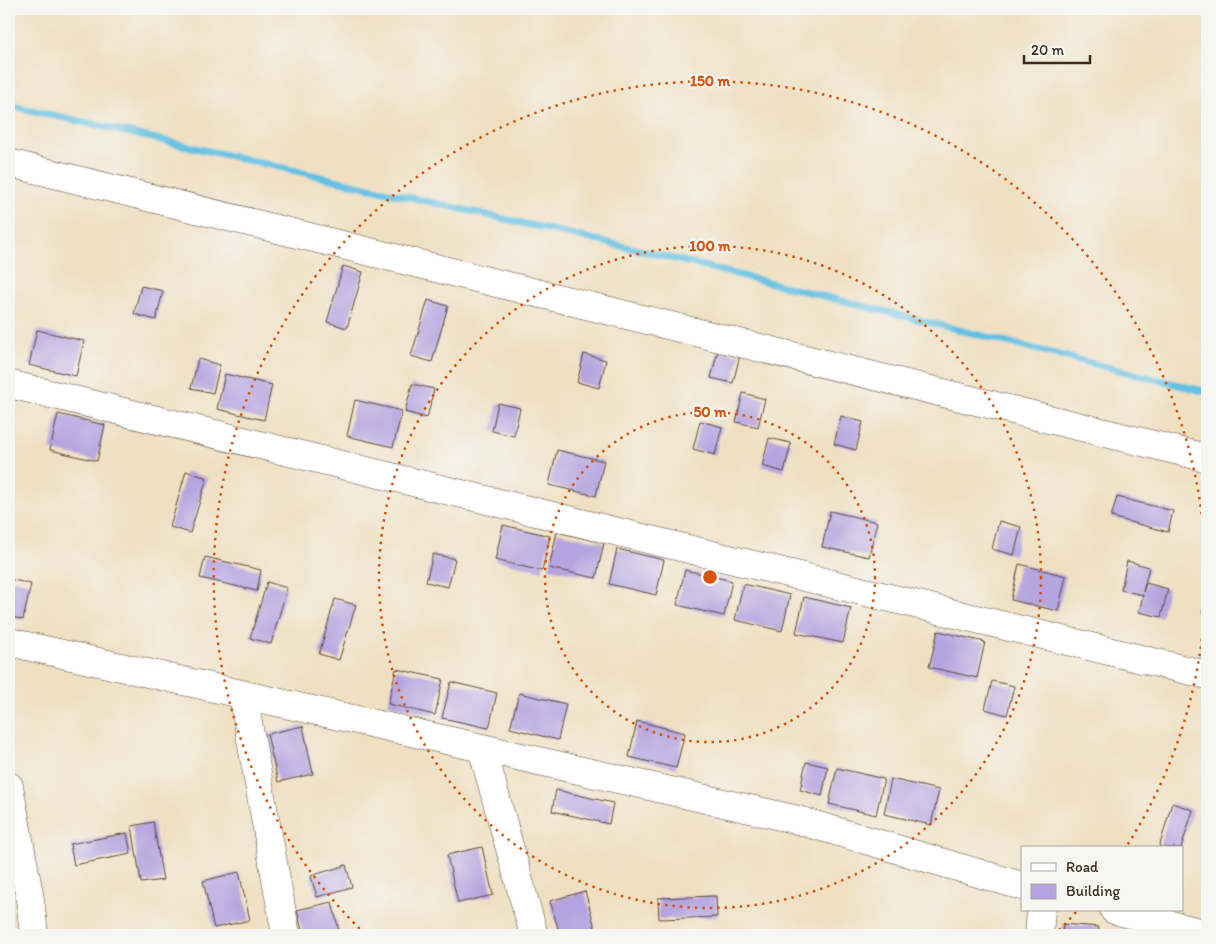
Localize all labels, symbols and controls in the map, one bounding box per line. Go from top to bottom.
scale bar [1024,32,1090,64]
text: 20 m [1031,41,1065,59]
text: 150 m [690,72,730,90]
text: 100 m [689,237,731,255]
text: 50 m [693,403,727,421]
centre of rings [701,568,719,586]
legend [1021,846,1184,912]
text: Road [1066,858,1099,876]
text: Building [1066,882,1120,900]

